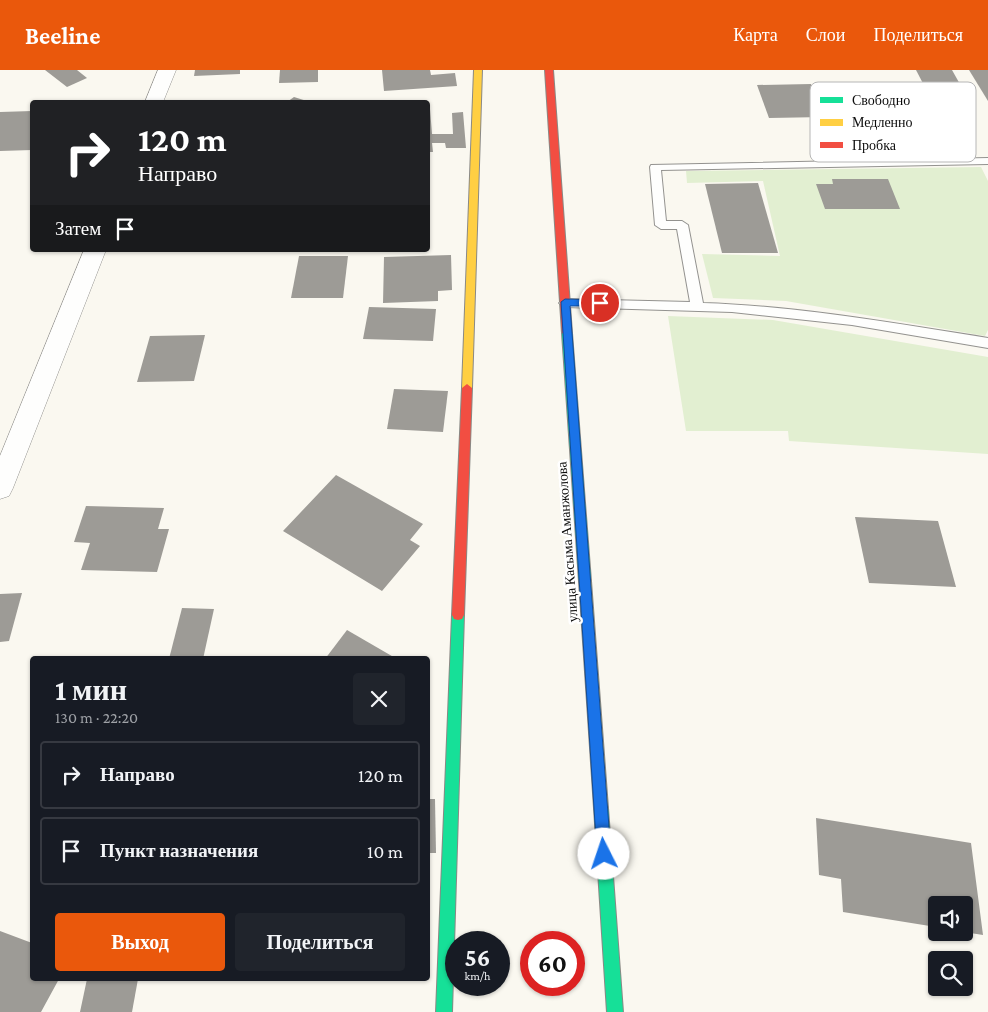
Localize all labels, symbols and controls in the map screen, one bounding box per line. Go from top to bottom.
text: Beeline [25,22,100,49]
text: Карта [733,25,778,45]
text: Слои [806,25,845,45]
text: Поделиться [873,25,963,45]
legend [810,82,976,162]
text: Свободно [852,92,910,108]
text: Медленно [852,114,913,130]
icon: right [55,120,120,185]
text: 120 m [138,120,227,159]
text: Пробка [852,137,897,153]
text: Направо [138,161,217,186]
icon: arrive [111,215,139,243]
text: Затем [55,218,101,239]
pin [579,282,621,324]
icon: arrive [586,289,614,317]
street label: улица Касыма Аманжолова [553,460,581,623]
text: 1 мин [55,673,127,706]
button: close [353,673,405,725]
text: 130 m · 22:20 [55,709,138,726]
icon: right [57,761,85,789]
text: Направо [100,764,175,785]
text: 120 m [358,765,403,786]
position arrow [577,827,629,879]
icon: arrive [57,837,85,865]
text: Пункт назначения [100,840,258,861]
text: 10 m [367,841,403,862]
map controls [928,896,973,996]
button: sound [928,896,973,941]
button: Выход [55,913,225,971]
button: Поделиться [235,913,405,971]
speed limit sign: 60 [520,931,585,996]
text: 56 [465,944,490,971]
button: search [928,951,973,996]
text: km/h [465,969,490,983]

